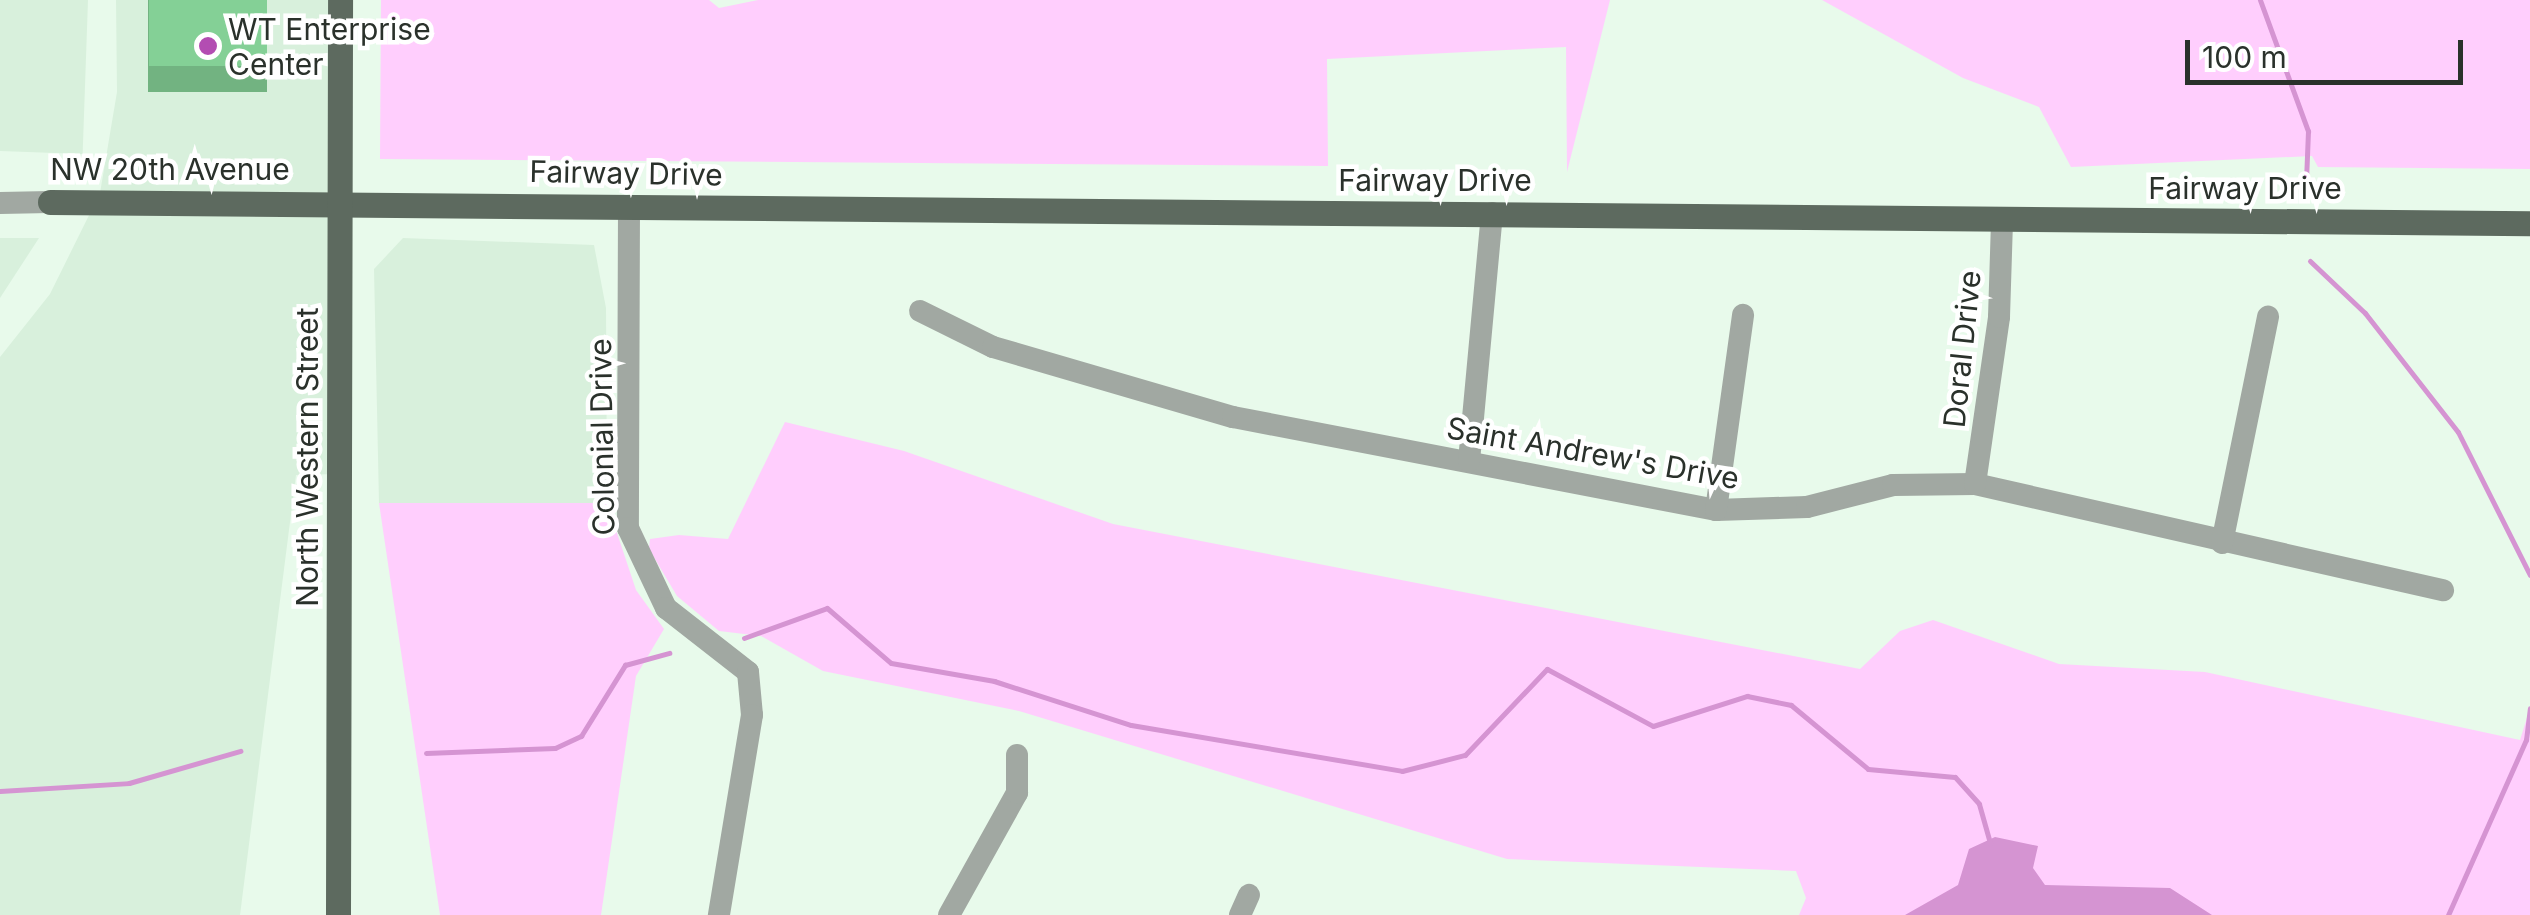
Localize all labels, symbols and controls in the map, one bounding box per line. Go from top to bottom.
place label: WT Enterprise Center [228,11,431,82]
scale bar [2190,20,2468,82]
marker: WT Enterprise Center [197,35,219,57]
text: 100 m [2202,39,2287,75]
street label: NW 20th Avenue [50,151,290,187]
street label: Fairway Drive [529,153,723,193]
street label: Fairway Drive [1338,162,1532,198]
street label: Fairway Drive [2148,170,2342,206]
street label: Doral Drive [1936,269,1988,429]
street label: North Western Street [289,307,325,607]
street label: Colonial Drive [582,338,622,536]
street label: Saint Andrew's Drive [1444,410,1742,496]

